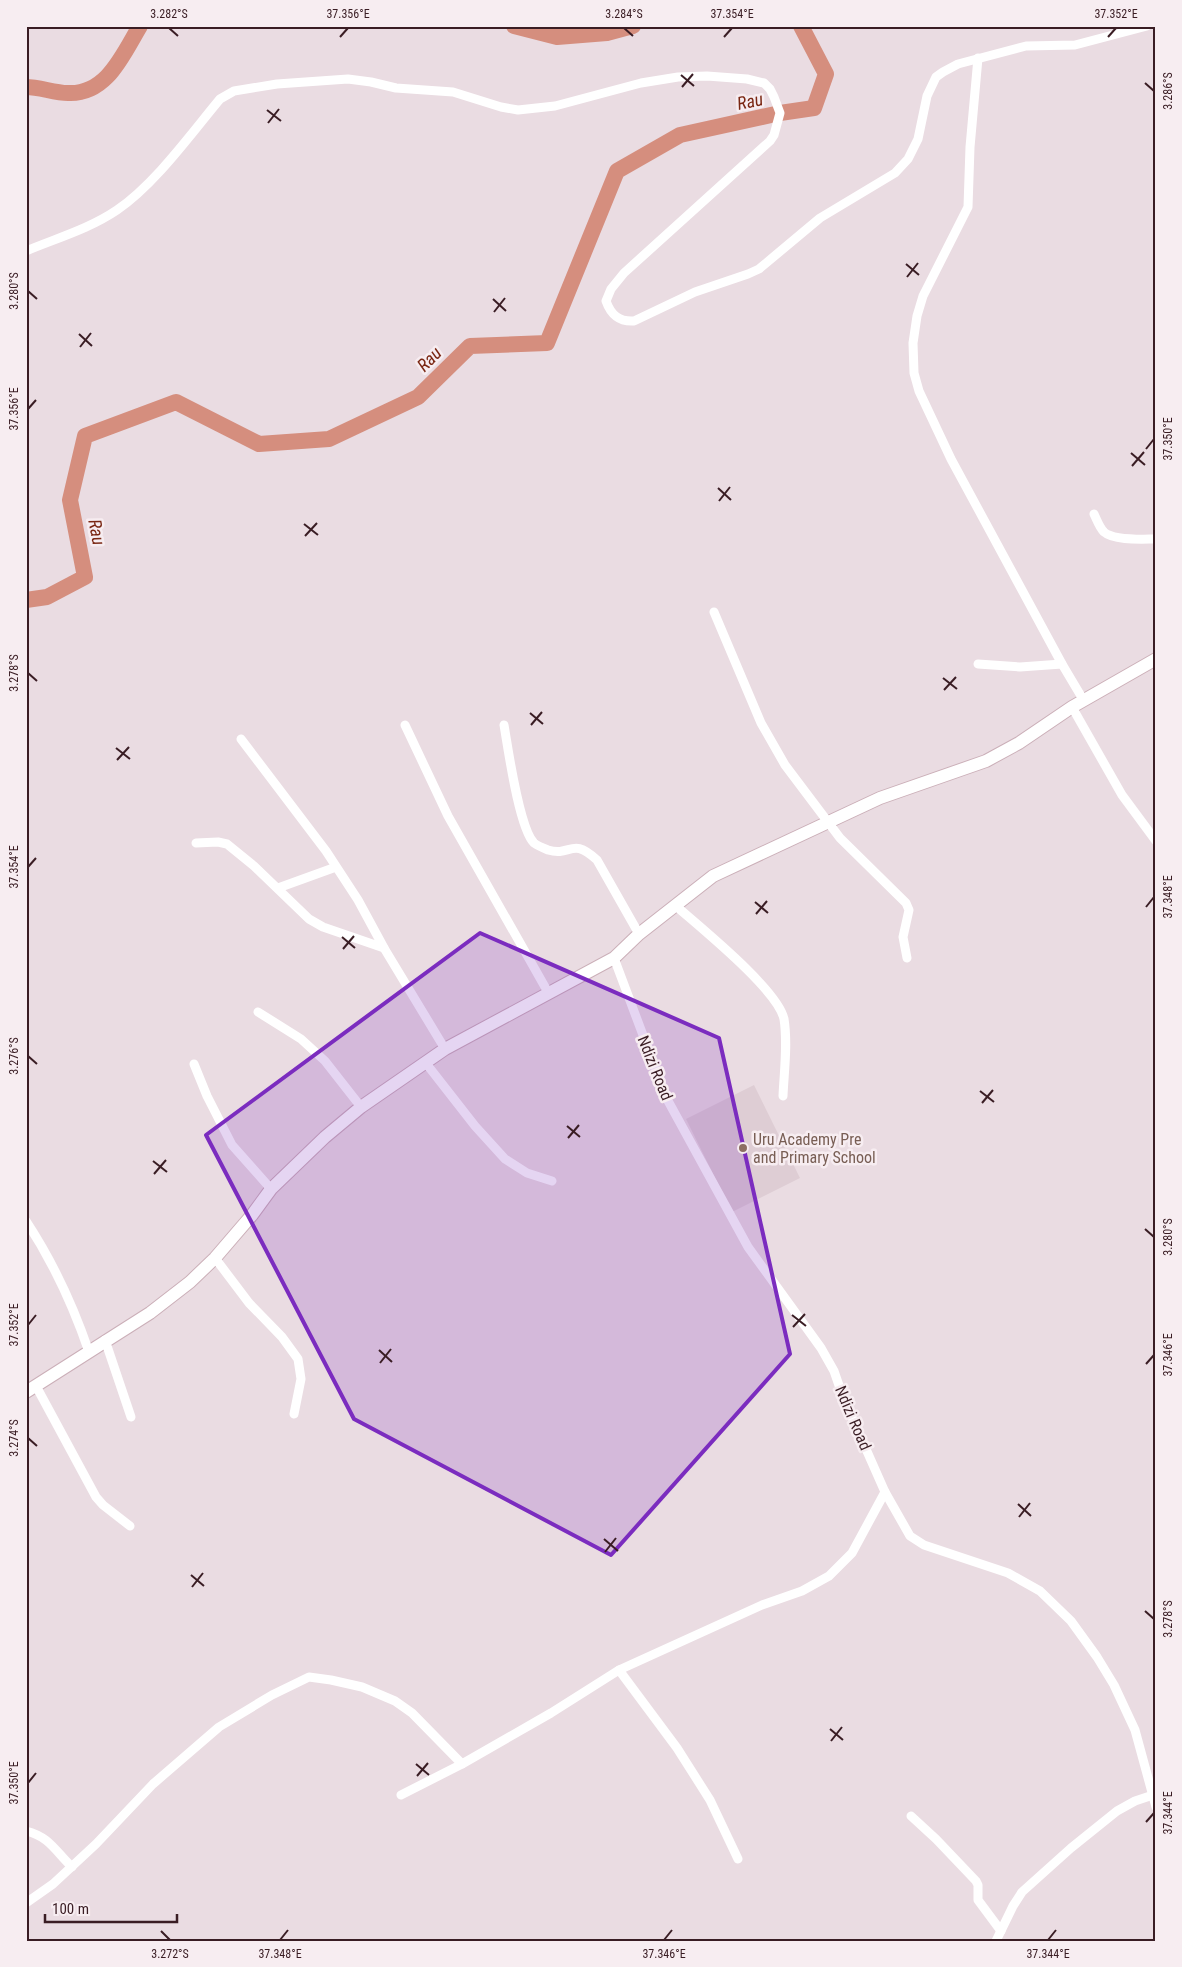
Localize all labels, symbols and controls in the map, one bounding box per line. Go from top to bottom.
text: 3.282°S [150,7,188,21]
text: 37.356°E [326,7,370,21]
text: 3.284°S [605,7,643,21]
text: 37.354°E [710,7,754,21]
text: 37.352°E [1094,7,1138,21]
text: 3.286°S [1161,72,1175,110]
water label: Rau [735,88,765,114]
text: 3.280°S [7,272,21,310]
water label: Rau [412,342,446,376]
text: 37.356°E [7,387,21,431]
text: 37.350°E [1161,417,1175,461]
water label: Rau [84,517,110,547]
text: 3.278°S [7,654,21,692]
text: 37.354°E [7,845,21,889]
text: 37.348°E [1161,875,1175,919]
street label: Ndizi Road [633,1033,677,1103]
text: 3.276°S [7,1037,21,1075]
place label: Uru Academy Pre and Primary School [753,1130,876,1167]
marker: Uru Academy Pre and Primary School [737,1142,749,1154]
text: 3.280°S [1161,1218,1175,1256]
text: 37.352°E [7,1303,21,1347]
text: 37.346°E [1161,1333,1175,1377]
street label: Ndizi Road [831,1383,875,1453]
text: 3.274°S [7,1419,21,1457]
text: 3.278°S [1161,1600,1175,1638]
text: 37.350°E [7,1761,21,1805]
text: 37.344°E [1161,1791,1175,1835]
scale bar [45,1892,178,1924]
text: 100 m [52,1900,89,1918]
text: 3.272°S [151,1947,189,1961]
text: 37.348°E [258,1947,302,1961]
text: 37.346°E [642,1947,686,1961]
text: 37.344°E [1026,1947,1070,1961]

